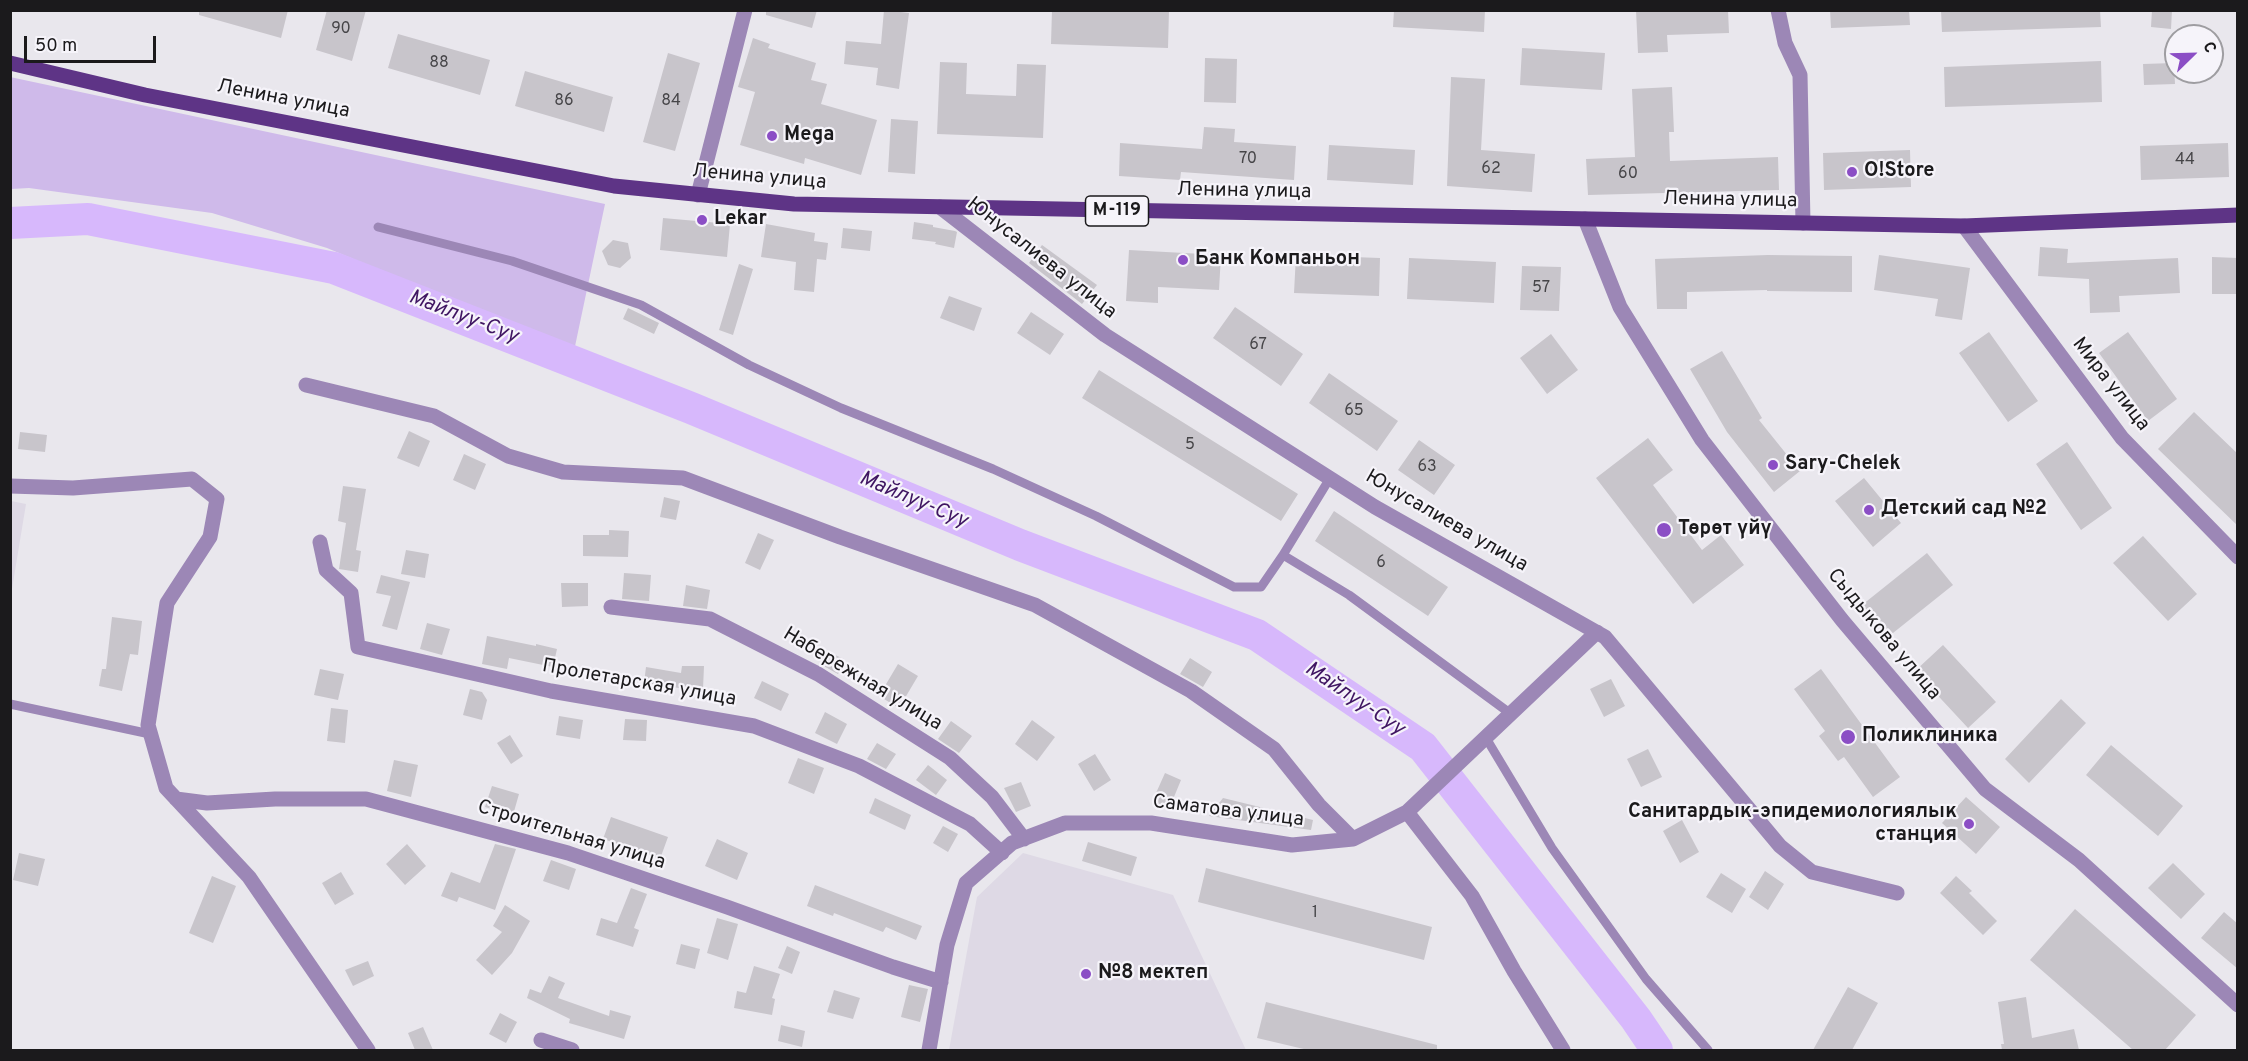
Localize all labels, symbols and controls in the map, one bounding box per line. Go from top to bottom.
house number: 90 [331,20,351,40]
scale bar [27,24,159,62]
north arrow [2164,24,2224,84]
text: 50 m [35,35,77,58]
text: С [2198,39,2220,56]
house number: 88 [429,54,449,74]
street label: Ленина улица [214,75,352,125]
house number: 86 [554,92,574,112]
house number: 84 [661,92,681,112]
place label: Mega [784,124,834,148]
marker: Mega [765,129,779,143]
house number: 70 [1239,150,1257,170]
house number: 44 [2175,151,2195,171]
street label: Ленина улица [691,160,827,196]
house number: 62 [1481,160,1501,180]
place label: O!Store [1864,160,1934,184]
house number: 60 [1618,165,1638,185]
marker: O!Store [1845,165,1859,179]
street label: Ленина улица [1176,179,1312,205]
street label: Ленина улица [1662,188,1798,214]
street label: Юнусалиева улица [961,193,1121,325]
road number: М-119 [1086,196,1148,226]
place label: Lekar [714,208,767,232]
marker: Lekar [695,213,709,227]
place label: Банк Компаньон [1195,248,1360,272]
marker: Банк Компаньон [1176,253,1190,267]
house number: 57 [1532,279,1550,299]
water label: Майлуу-Суу [405,286,521,350]
street label: Мира улица [2066,333,2154,437]
house number: 67 [1249,336,1267,356]
house number: 65 [1344,402,1364,422]
house number: 5 [1185,436,1195,456]
place label: Sary-Chelek [1785,453,1901,477]
house number: 63 [1417,458,1437,478]
marker: Sary-Chelek [1766,458,1780,472]
street label: Юнусалиева улица [1361,466,1531,578]
water label: Майлуу-Суу [855,467,971,535]
place label: Детский сад №2 [1881,498,2047,522]
marker: Детский сад №2 [1862,503,1876,517]
place label: Төрөт үйү [1678,518,1772,542]
marker: Төрөт үйү [1655,521,1673,539]
house number: 6 [1376,554,1386,574]
street label: Сыдыкова улица [1821,564,1945,706]
street label: Набережная улица [778,623,946,737]
street label: Пролетарская улица [540,655,738,713]
water label: Майлуу-Суу [1299,657,1409,743]
place label: Поликлиника [1862,725,1998,749]
marker: Поликлиника [1839,728,1857,746]
street label: Саматова улица [1151,791,1305,833]
street label: Строительная улица [474,796,668,876]
place label: Санитардык-эпидемиологиялык станция [1628,801,1957,848]
marker: Санитардык-эпидемиологиялык станция [1962,817,1976,831]
house number: 1 [1312,904,1318,924]
place label: №8 мектеп [1098,962,1208,986]
marker: №8 мектеп [1079,967,1093,981]

